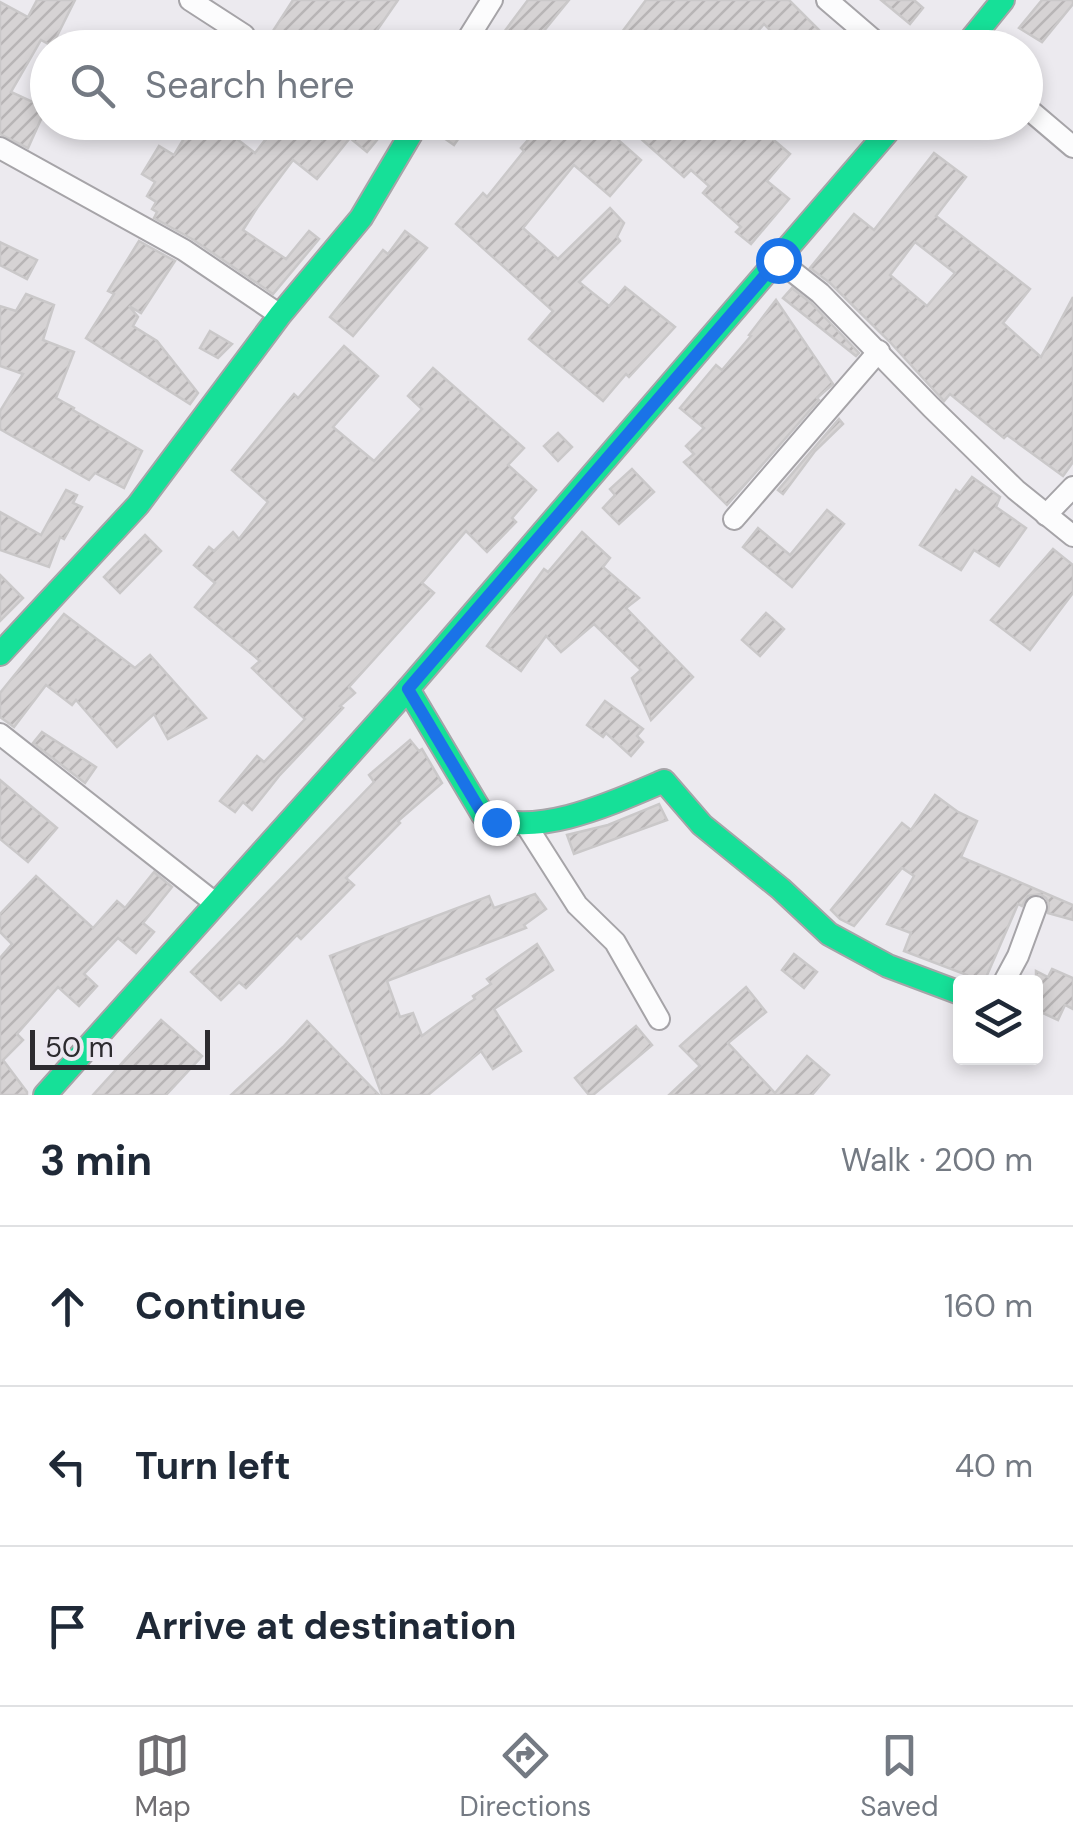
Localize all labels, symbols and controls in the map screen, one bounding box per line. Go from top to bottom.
search box [30,30,1043,140]
icon: search [65,58,120,113]
text: Search here [145,60,355,110]
route start [756,238,802,284]
route end [474,800,520,846]
map controls [953,975,1043,1065]
button: layers [953,975,1043,1065]
scale bar [30,1025,210,1070]
text: 50 m [45,1029,114,1066]
text: 3 min [40,1133,152,1188]
text: Walk · 200 m [841,1139,1033,1181]
icon: ahead [40,1279,95,1334]
text: Continue [135,1281,306,1331]
text: 160 m [944,1285,1033,1327]
icon: left [40,1439,95,1494]
text: Turn left [135,1441,291,1491]
text: 40 m [955,1445,1033,1487]
icon: arrive [40,1599,95,1654]
text: Arrive at destination [135,1601,517,1651]
tab: Map [134,1728,191,1825]
tab: Directions [460,1728,591,1825]
tab: Saved [860,1728,939,1825]

